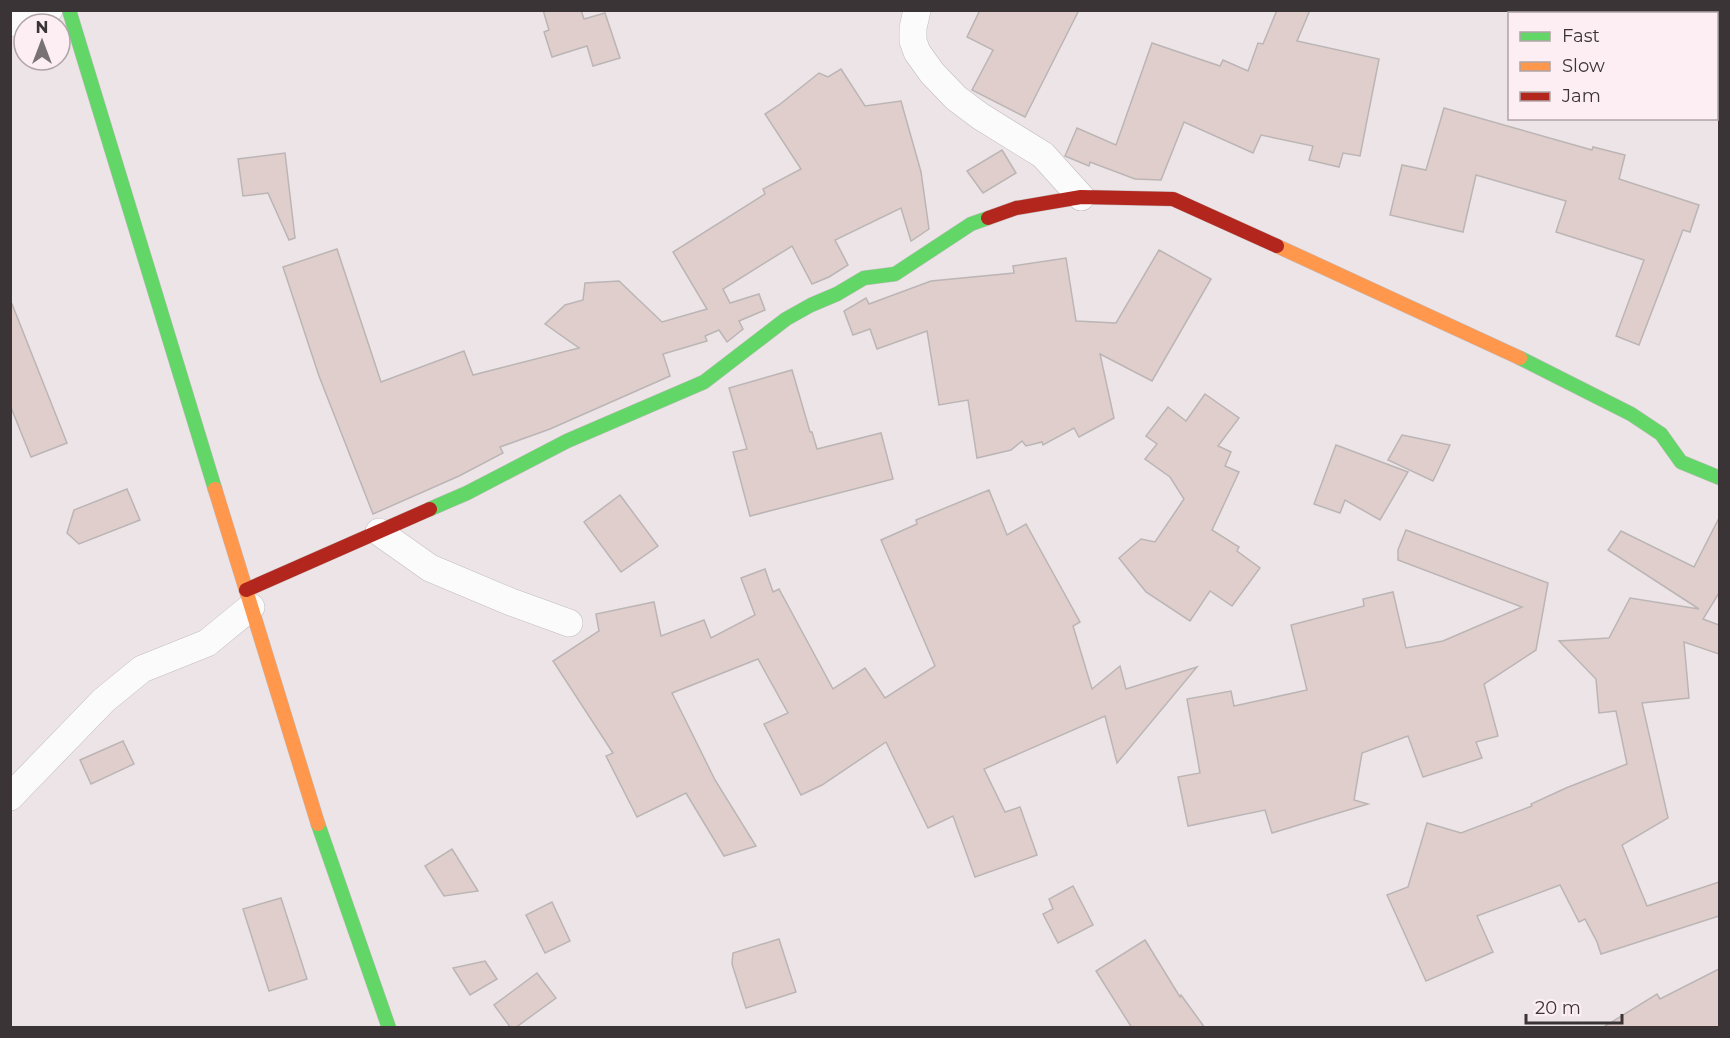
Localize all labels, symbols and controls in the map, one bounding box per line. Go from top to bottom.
north arrow [12,12,72,72]
legend [1508,12,1718,120]
text: N [36,18,48,37]
text: Fast [1562,25,1600,47]
text: Slow [1562,55,1605,77]
text: Jam [1561,85,1601,107]
scale bar [1526,987,1622,1025]
text: 20 m [1535,997,1581,1019]

